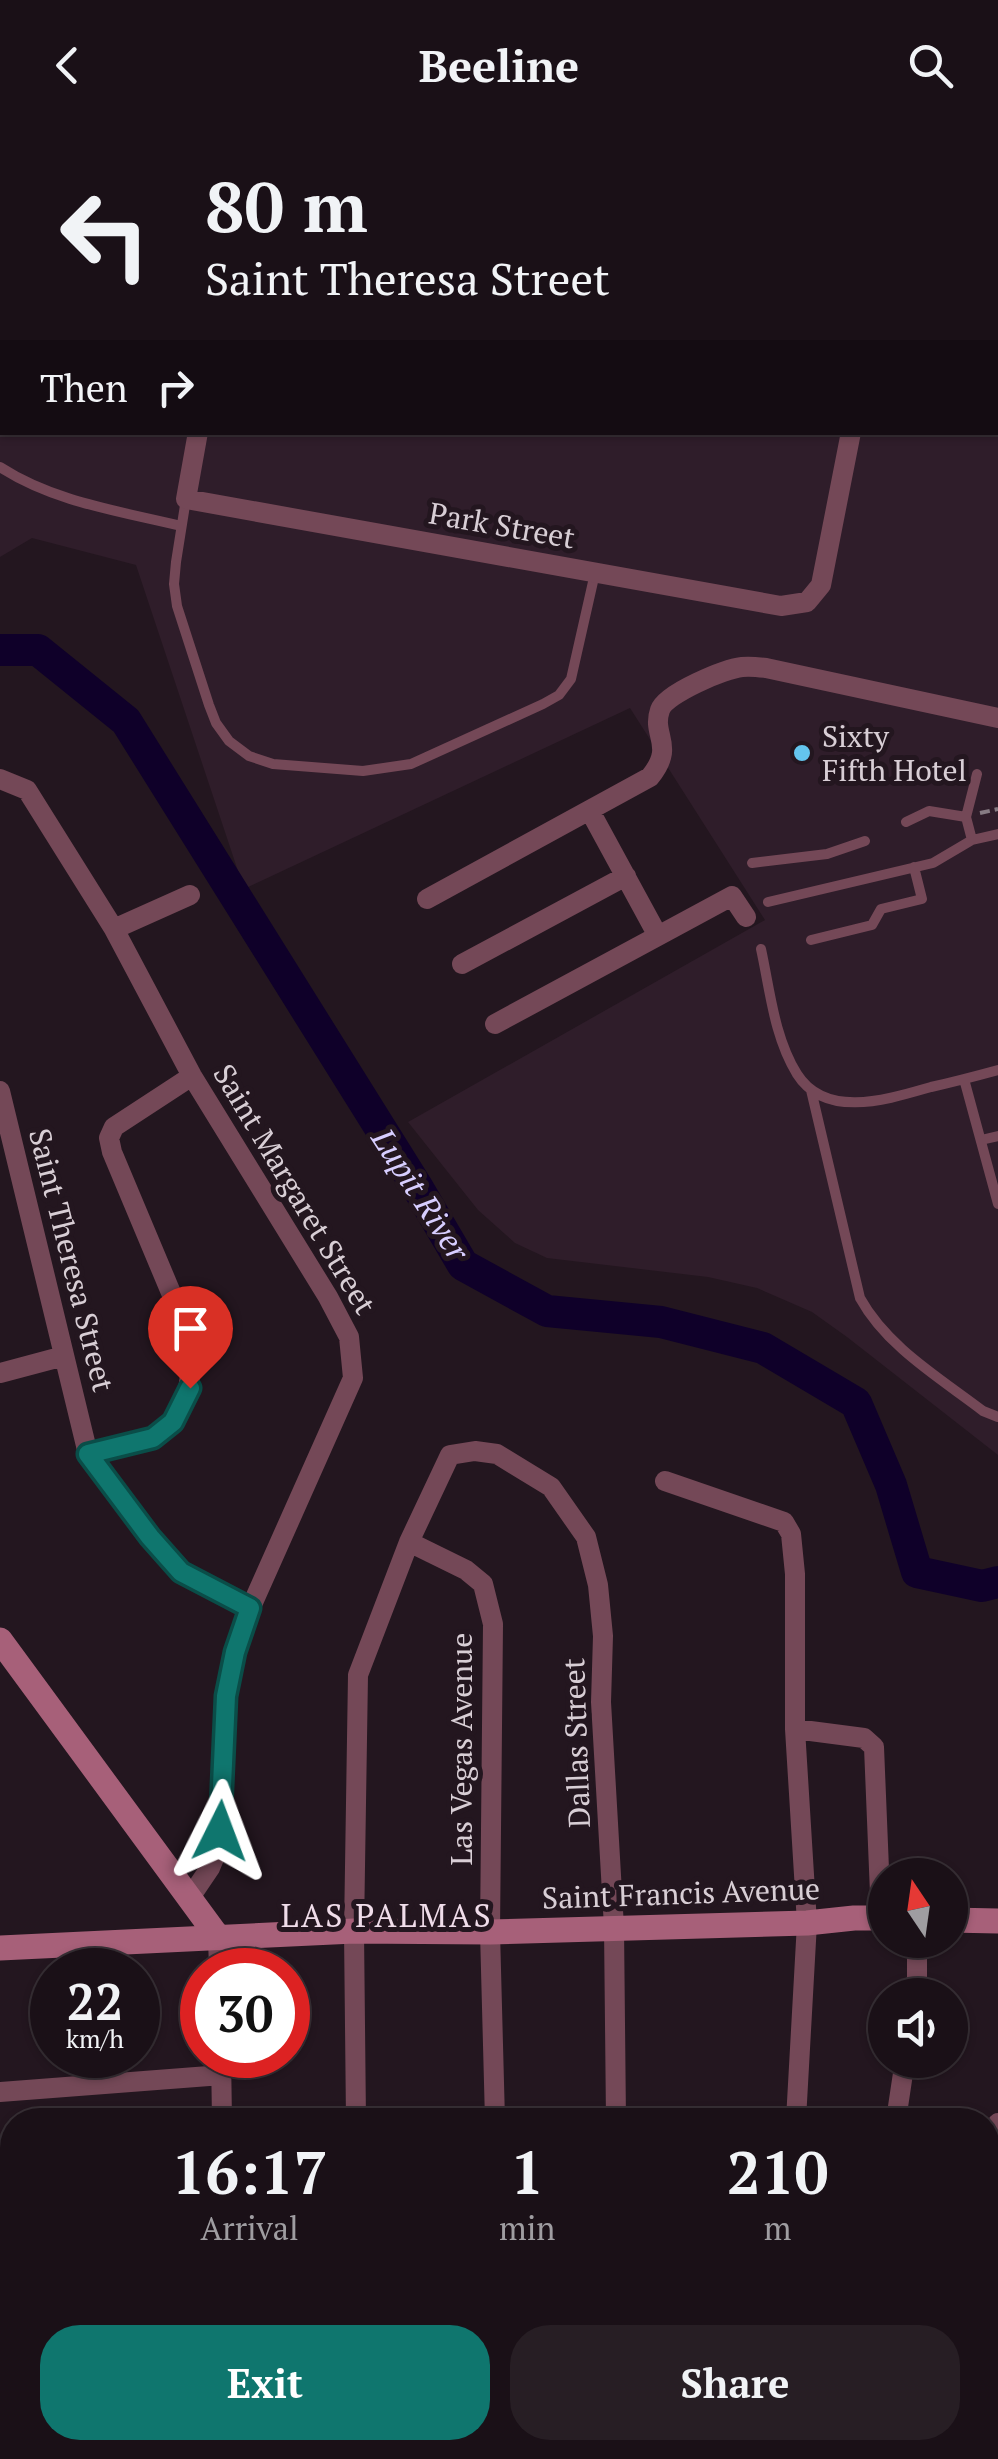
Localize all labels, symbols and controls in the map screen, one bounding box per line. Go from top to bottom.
text: Beeline [419,35,579,95]
icon: back [40,38,95,93]
icon: search [903,38,958,93]
text: 80 m [205,159,368,252]
icon: left [40,170,170,300]
text: Saint Theresa Street [205,248,610,308]
icon: right [148,360,203,415]
text: Then [40,363,128,413]
street label: Park Street [426,493,578,557]
place label: Sixty Fifth Hotel [822,716,967,790]
marker: Sixty Fifth Hotel [791,742,813,764]
street label: Saint Margaret Street [204,1056,386,1322]
water label: Lupit River [362,1119,480,1269]
street label: Saint Theresa Street [20,1124,124,1396]
pin [148,1286,233,1389]
icon: arrive [163,1301,218,1356]
street label: Las Vegas Avenue [441,1633,481,1865]
street label: Dallas Street [553,1657,599,1829]
position arrow [168,1779,272,1883]
north arrow [868,1858,968,1958]
map controls [868,1858,968,2078]
street label: Saint Francis Avenue [541,1868,821,1918]
district label: LAS PALMAS [281,1894,493,1936]
speed limit sign: 30 [180,1948,310,2078]
text: 22 [67,1968,123,2034]
button: sound [868,1978,968,2078]
text: km/h [66,2022,124,2055]
text: 16:17 [171,2132,328,2211]
text: 1 [510,2132,544,2211]
text: 210 [727,2132,829,2211]
text: Arrival [201,2207,299,2249]
text: min [499,2207,555,2249]
text: m [764,2207,791,2249]
button: Exit [40,2325,490,2440]
button: Share [510,2325,960,2440]

